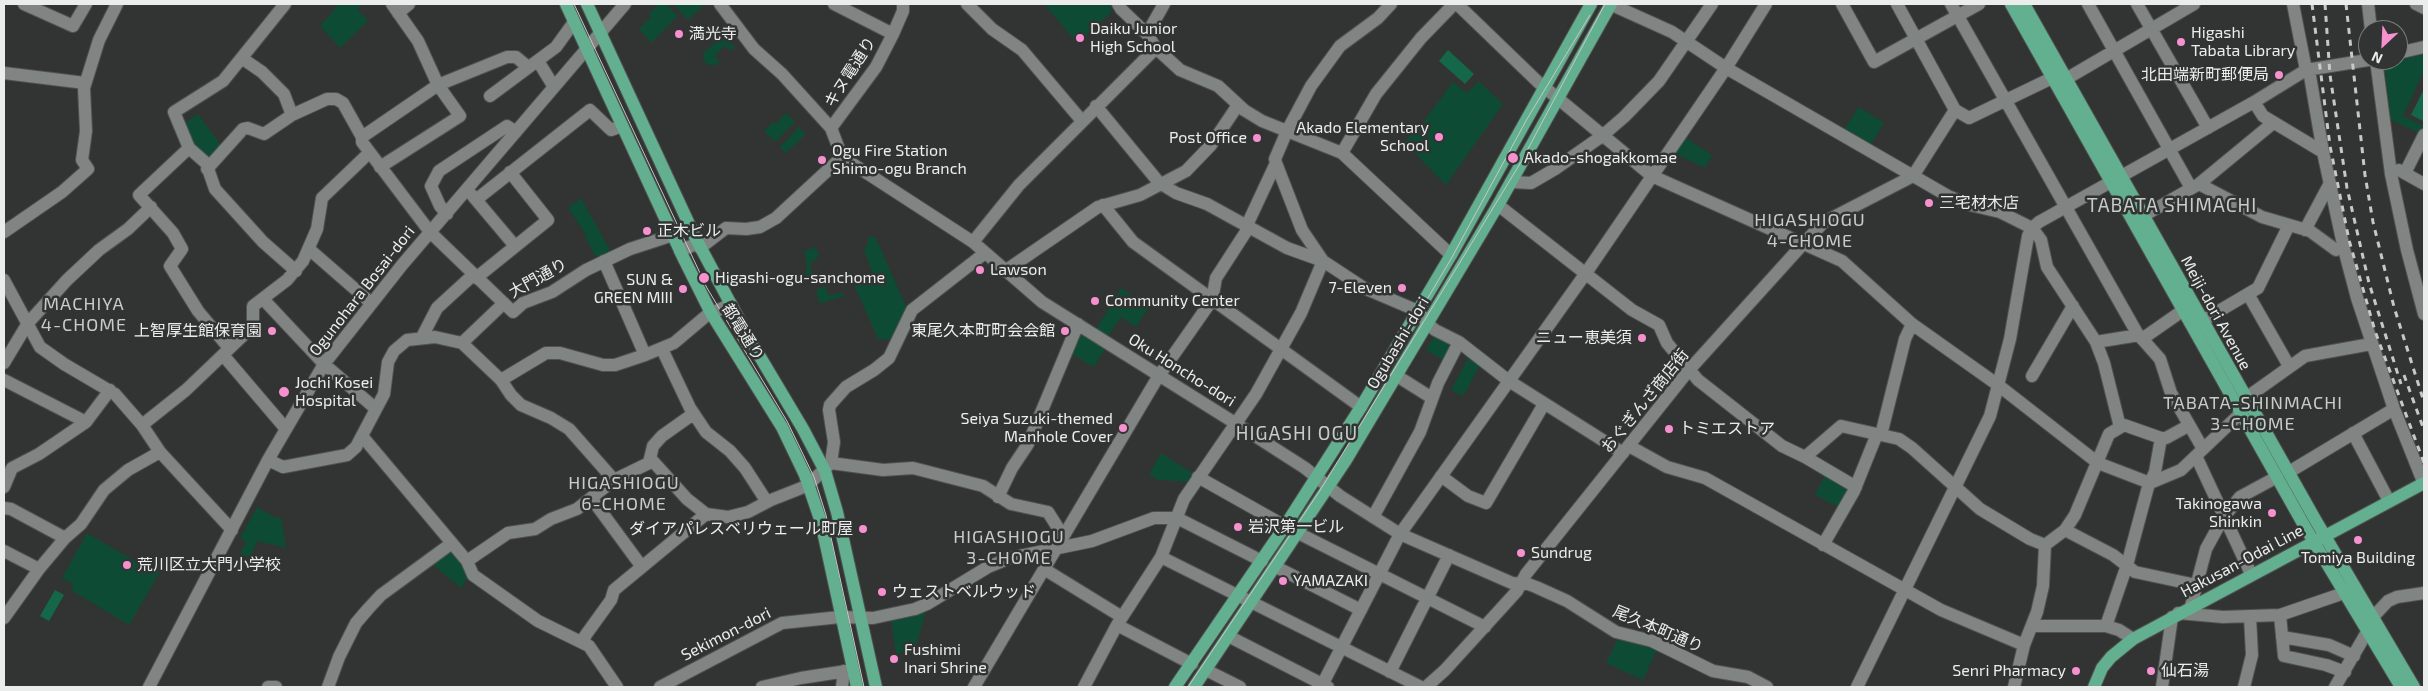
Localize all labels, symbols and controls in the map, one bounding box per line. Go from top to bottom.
place label: Daiku Junior High School [1090,19,1178,57]
north arrow [2358,20,2408,70]
place label: Higashi Tabata Library [2191,23,2295,61]
place label: 満光寺 [689,24,737,44]
marker: 満光寺 [673,28,685,40]
marker: Daiku Junior High School [1074,32,1086,44]
street label: キヌ電通り [820,33,880,111]
marker: Higashi Tabata Library [2175,36,2187,48]
text: N [2369,48,2385,68]
place label: 北田端新町郵便局 [2141,65,2269,85]
marker: 北田端新町郵便局 [2273,69,2285,81]
place label: Akado Elementary School [1296,118,1429,156]
place label: Post Office [1169,128,1247,148]
marker: Akado Elementary School [1433,131,1445,143]
marker: Post Office [1251,132,1263,144]
place label: Ogu Fire Station Shimo-ogu Branch [832,141,967,179]
place label: Akado-shogakkomae [1524,148,1677,168]
marker: Akado-shogakkomae [1506,151,1520,165]
marker: Ogu Fire Station Shimo-ogu Branch [816,154,828,166]
place label: 三宅材木店 [1939,193,2019,213]
district label: TABATA SHIMACHI [2085,195,2259,217]
marker: 三宅材木店 [1923,197,1935,209]
district label: HIGASHIOGU 4-CHOME [1753,209,1867,252]
place label: 正木ビル [657,221,721,241]
street label: Ogunohara Bosai-dori [305,222,419,360]
marker: 正木ビル [641,225,653,237]
street label: Meiji-dori Avenue [2177,253,2255,373]
street label: 大門通り [505,254,571,302]
place label: Lawson [990,260,1047,280]
marker: Lawson [974,264,986,276]
place label: Higashi-ogu-sanchome [715,268,885,288]
place label: SUN & GREEN MIII [594,270,673,308]
marker: Higashi-ogu-sanchome [697,271,711,285]
place label: 7-Eleven [1328,278,1392,298]
marker: 7-Eleven [1396,282,1408,294]
marker: SUN & GREEN MIII [677,283,689,295]
place label: Community Center [1105,291,1240,311]
district label: MACHIYA 4-CHOME [40,293,128,336]
street label: Ogubashi-dori [1363,294,1433,392]
marker: Community Center [1089,295,1101,307]
street label: 都電通り [718,300,768,364]
place label: 上智厚生館保育園 [134,321,262,341]
place label: 東尾久本町町会会館 [911,321,1055,341]
marker: 上智厚生館保育園 [266,325,278,337]
marker: 東尾久本町町会会館 [1059,325,1071,337]
place label: ニュー恵美須 [1536,328,1632,348]
street label: Oku Honcho-dori [1125,329,1239,411]
marker: ニュー恵美須 [1636,332,1648,344]
street label: おぐぎんざ商店街 [1597,345,1693,457]
place label: Jochi Kosei Hospital [295,373,373,411]
marker: Jochi Kosei Hospital [277,385,291,399]
district label: TABATA-SHINMACHI 3-CHOME [2161,392,2345,434]
place label: Seiya Suzuki-themed Manhole Cover [960,409,1113,447]
place label: トミエストア [1679,419,1775,439]
marker: Seiya Suzuki-themed Manhole Cover [1117,422,1129,434]
district label: HIGASHI OGU [1234,423,1360,445]
marker: トミエストア [1663,423,1675,435]
district label: HIGASHIOGU 6-CHOME [567,472,681,514]
place label: Takinogawa Shinkin [2175,494,2262,532]
marker: Takinogawa Shinkin [2266,507,2278,519]
place label: 岩沢第一ビル [1248,517,1344,537]
place label: ダイアパレスベリウェール町屋 [629,519,853,539]
marker: 岩沢第一ビル [1232,521,1244,533]
street label: Hakusan-Odai Line [2177,521,2307,601]
marker: ダイアパレスベリウェール町屋 [857,523,869,535]
district label: HIGASHIOGU 3-CHOME [952,526,1066,568]
marker: Tomiya Building [2352,534,2364,546]
place label: Sundrug [1531,543,1592,563]
marker: Sundrug [1515,547,1527,559]
place label: Tomiya Building [2301,548,2415,568]
place label: 荒川区立大門小学校 [137,555,281,575]
marker: 荒川区立大門小学校 [121,559,133,571]
place label: YAMAZAKI [1293,571,1368,591]
marker: YAMAZAKI [1277,575,1289,587]
place label: ウェストベルウッド [892,582,1036,602]
marker: ウェストベルウッド [876,586,888,598]
street label: 尾久本町通り [1610,601,1706,657]
street label: Sekimon-dori [678,603,774,665]
place label: Fushimi Inari Shrine [904,640,987,678]
marker: Fushimi Inari Shrine [888,653,900,665]
place label: Senri Pharmacy [1952,661,2066,681]
place label: 仙石湯 [2161,661,2209,681]
marker: Senri Pharmacy [2070,665,2082,677]
marker: 仙石湯 [2145,665,2157,677]

